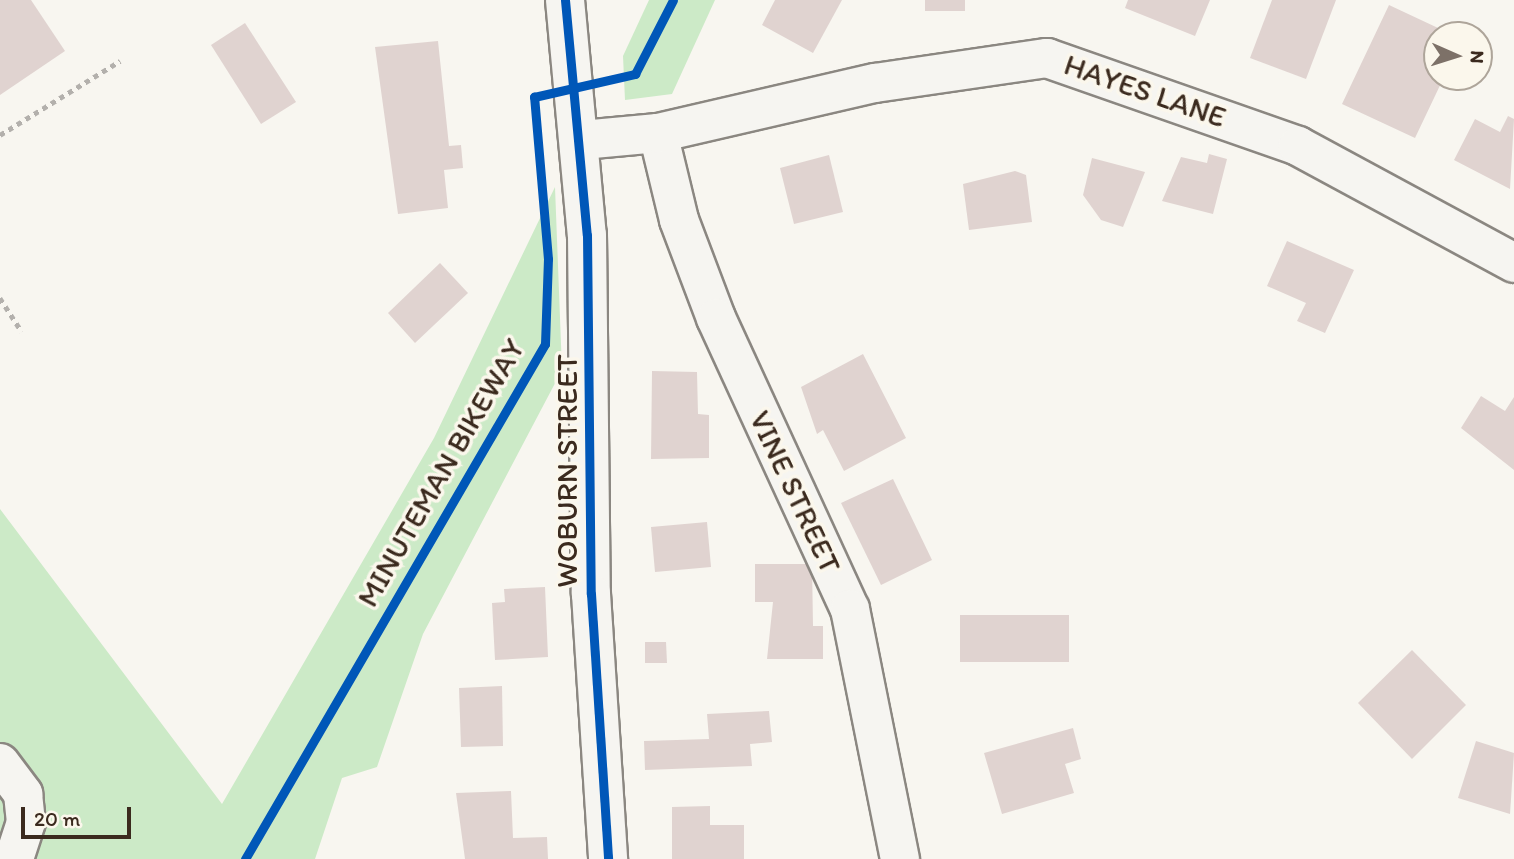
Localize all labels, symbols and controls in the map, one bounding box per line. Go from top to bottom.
north arrow [1423,21,1493,91]
street label: HAYES LANE [1059,46,1231,136]
text: N [1466,50,1489,64]
street label: MINUTEMAN BIKEWAY [349,331,533,615]
street label: WOBURN STREET [549,354,585,588]
street label: VINE STREET [742,405,848,579]
scale bar [24,792,135,836]
text: 20 m [34,806,80,831]

